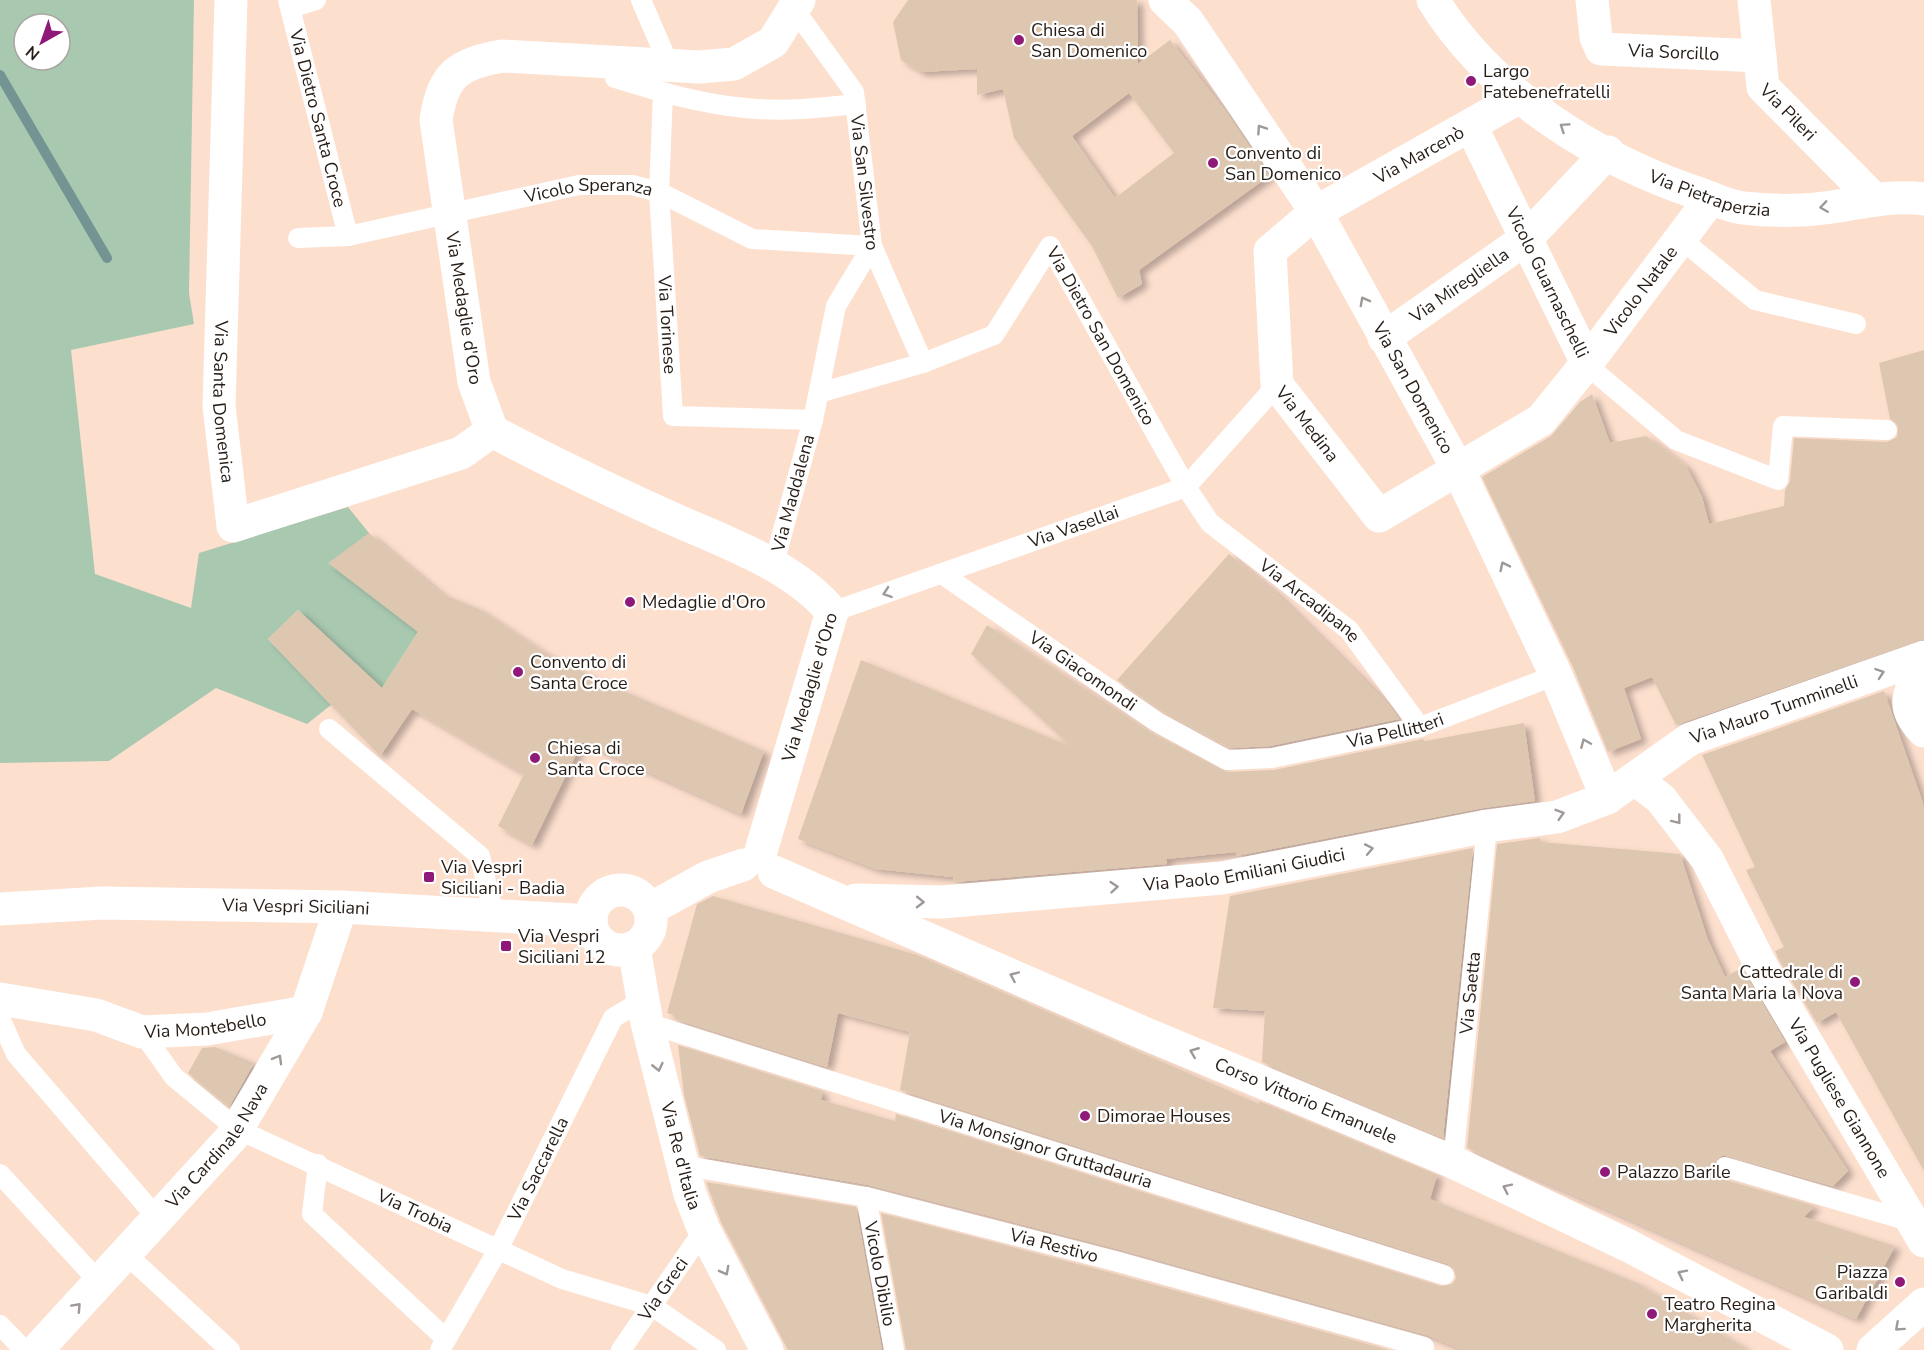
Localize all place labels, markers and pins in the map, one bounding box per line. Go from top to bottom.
place label: Chiesa di San Domenico [1031,18,1147,63]
marker: Chiesa di San Domenico [1012,33,1026,47]
place label: Largo Fatebenefratelli [1483,59,1610,104]
marker: Largo Fatebenefratelli [1464,74,1478,88]
place label: Convento di San Domenico [1225,141,1341,186]
marker: Convento di San Domenico [1206,156,1220,170]
place label: Medaglie d'Oro [642,590,766,614]
marker: Medaglie d'Oro [623,595,637,609]
place label: Convento di Santa Croce [530,650,627,695]
marker: Convento di Santa Croce [511,665,525,679]
place label: Chiesa di Santa Croce [547,736,644,781]
marker: Chiesa di Santa Croce [528,751,542,765]
place label: Via Vespri Siciliani - Badia [440,855,565,900]
marker: Via Vespri Siciliani - Badia [422,870,436,884]
place label: Via Vespri Siciliani 12 [517,924,605,969]
marker: Via Vespri Siciliani 12 [499,939,513,953]
place label: Cattedrale di Santa Maria la Nova [1681,960,1843,1005]
marker: Cattedrale di Santa Maria la Nova [1848,975,1862,989]
place label: Dimorae Houses [1097,1104,1231,1128]
marker: Dimorae Houses [1078,1109,1092,1123]
place label: Palazzo Barile [1617,1160,1731,1184]
marker: Palazzo Barile [1598,1165,1612,1179]
place label: Piazza Garibaldi [1815,1260,1888,1305]
marker: Piazza Garibaldi [1893,1275,1907,1289]
place label: Teatro Regina Margherita [1664,1292,1776,1337]
marker: Teatro Regina Margherita [1645,1307,1659,1321]

